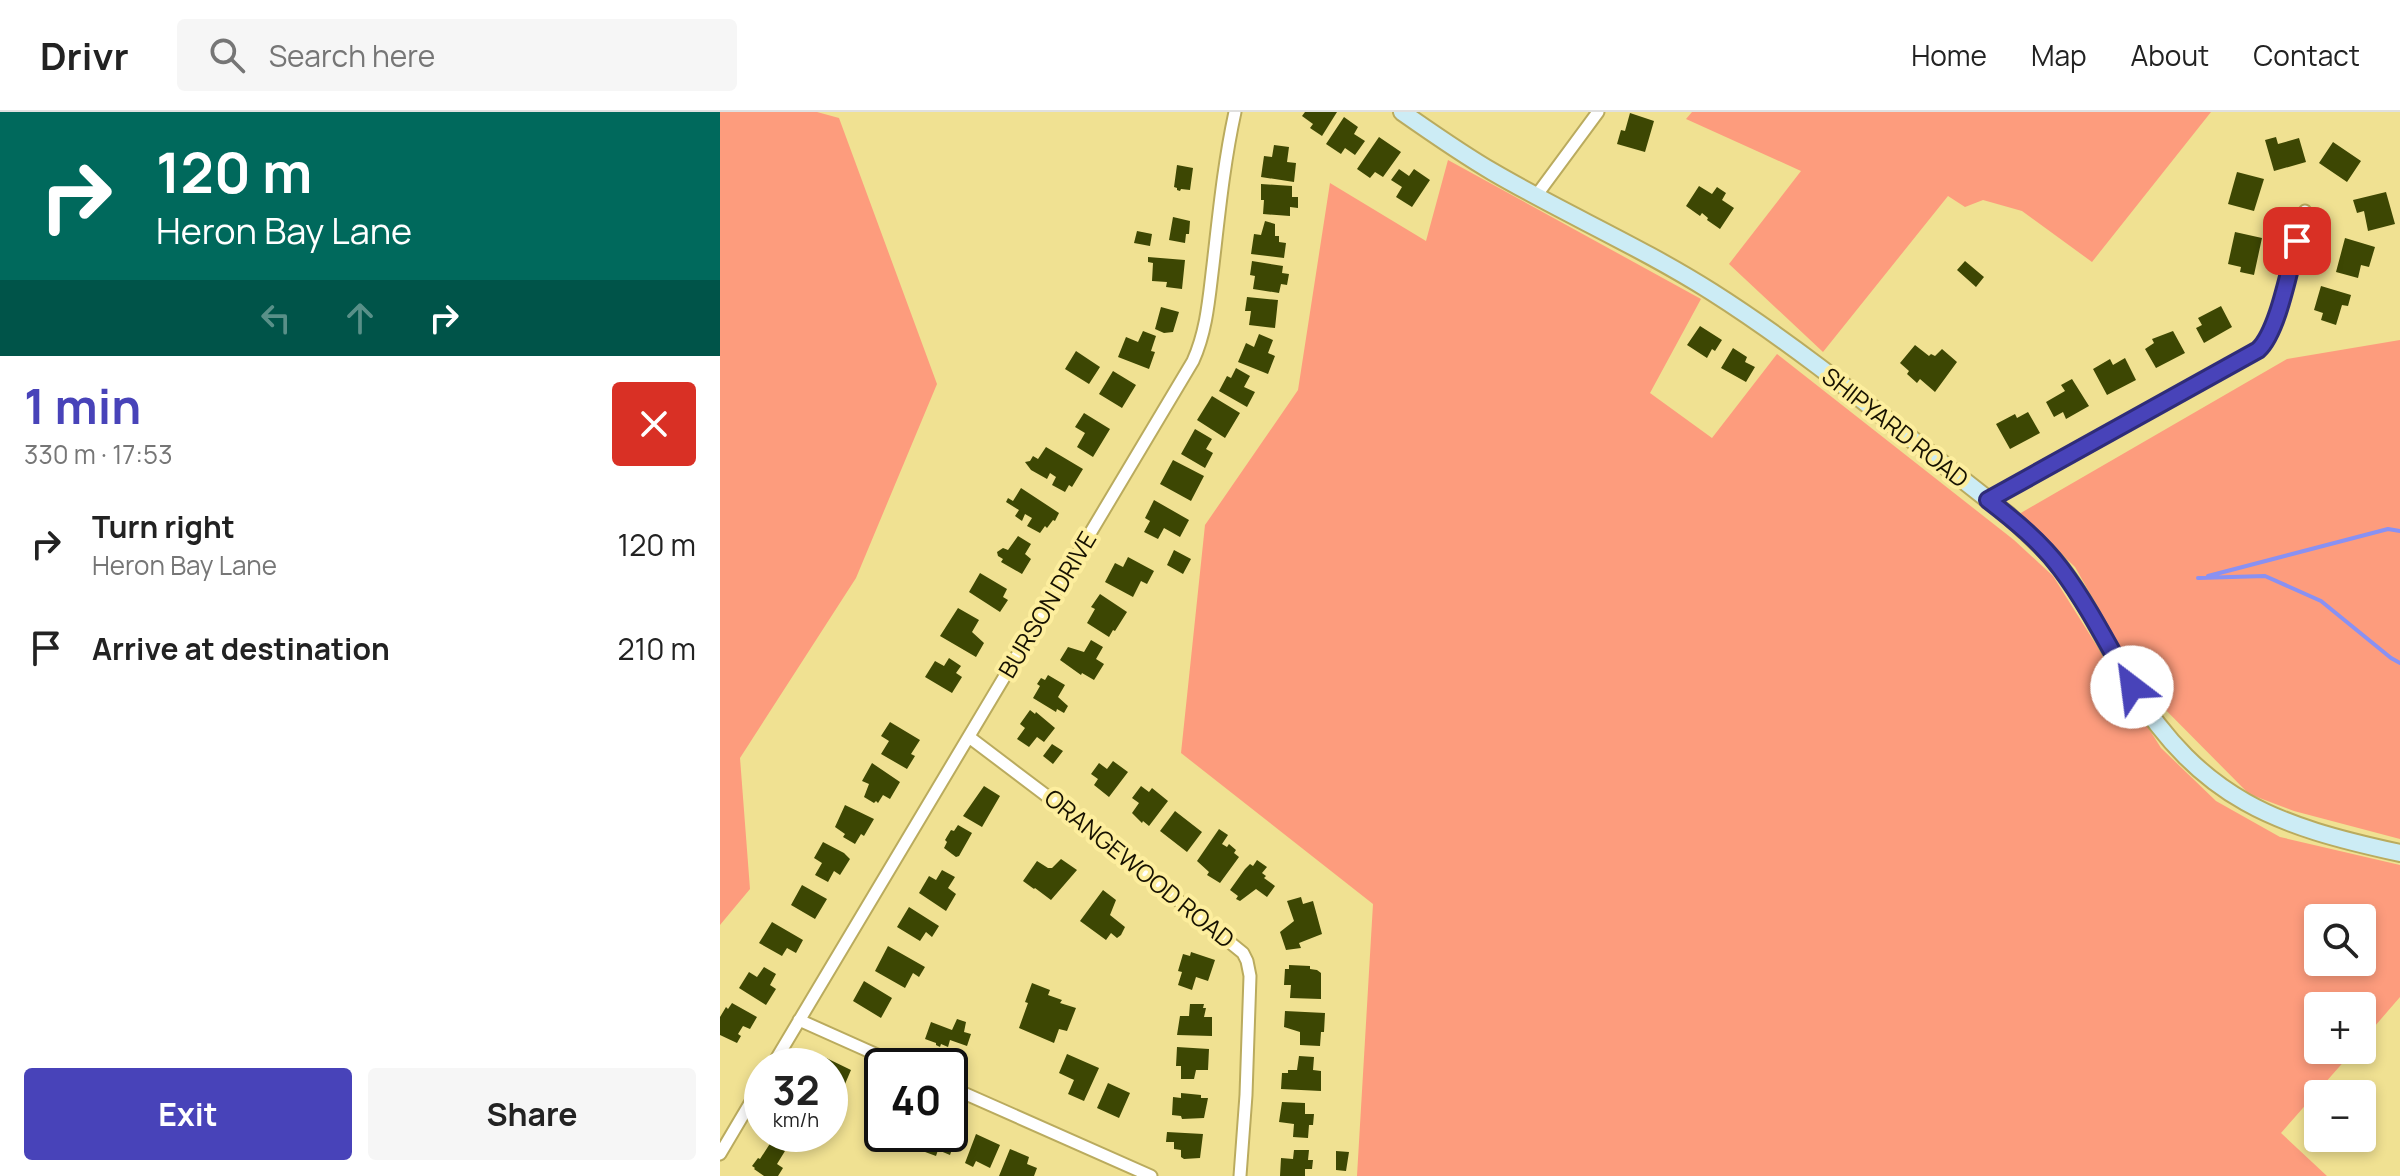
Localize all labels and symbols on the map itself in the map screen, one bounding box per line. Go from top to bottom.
pin [2263,207,2331,275]
street label: SHIPYARD ROAD [1816,359,1976,494]
street label: BURSON DRIVE [990,525,1103,683]
position arrow [2090,645,2174,729]
street label: ORANGEWOOD ROAD [1038,781,1242,955]
speed limit sign: 40 [864,1048,968,1152]

